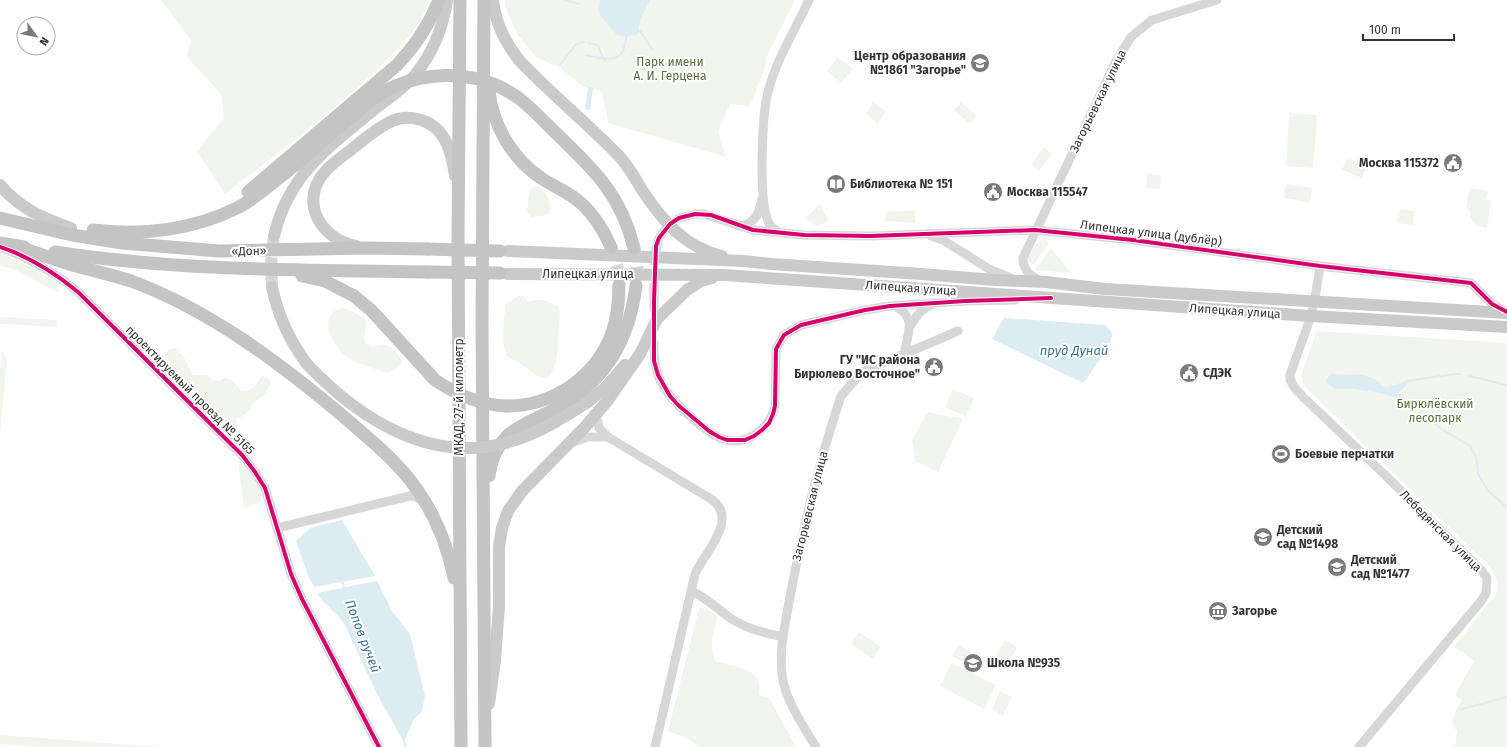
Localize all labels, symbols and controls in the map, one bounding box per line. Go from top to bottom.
north arrow [16,16,56,56]
scale bar [1363,16,1454,42]
text: 100 m [1369,23,1401,37]
text: N [37,35,51,48]
street label: Загорьевская улица [1067,47,1129,155]
place label: Центр образования №1861 "Загорье" [854,49,966,77]
school or university icon: Центр образования №1861 "Загорье" [969,52,991,74]
park label: Парк имени А. И. Герцена [634,55,706,83]
public building icon: Москва 115372 [1442,152,1464,174]
place label: Москва 115372 [1359,156,1439,170]
library icon: Библиотека № 151 [825,173,847,195]
place label: Библиотека № 151 [850,177,953,191]
public building icon: Москва 115547 [982,181,1004,203]
place label: Москва 115547 [1007,185,1088,199]
street label: Липецкая улица (дублёр) [1079,217,1223,249]
street label: «Дон» [231,244,267,258]
street label: Липецкая улица [542,267,634,281]
street label: Липецкая улица [865,278,957,298]
street label: Липецкая улица [1189,301,1281,321]
street label: проектируемый проезд № 5165 [123,323,257,457]
street label: МКАД, 27-й километр [452,338,466,456]
water label: пруд Дунай [1040,343,1108,358]
place label: ГУ "ИС района Бирюлево Восточное" [794,353,920,381]
public building icon: ГУ "ИС района Бирюлево Восточное" [923,356,945,378]
public building icon: СДЭК [1178,362,1200,384]
place label: СДЭК [1203,366,1232,380]
park label: Бирюлёвский лесопарк [1396,397,1474,425]
sports icon: Боевые перчатки [1270,443,1292,465]
place label: Боевые перчатки [1295,447,1394,461]
street label: Загорьевская улица [790,450,830,562]
street label: Лебедянская улица [1397,487,1485,575]
place label: Детский сад №1498 [1276,523,1338,551]
school or university icon: Детский сад №1498 [1252,526,1274,548]
place label: Детский сад №1477 [1350,553,1410,581]
school or university icon: Детский сад №1477 [1326,556,1348,578]
water label: Попов ручей [342,597,384,675]
museum icon: Загорье [1207,600,1229,622]
place label: Загорье [1231,604,1277,618]
school or university icon: Школа №935 [962,652,984,674]
place label: Школа №935 [987,656,1061,670]

